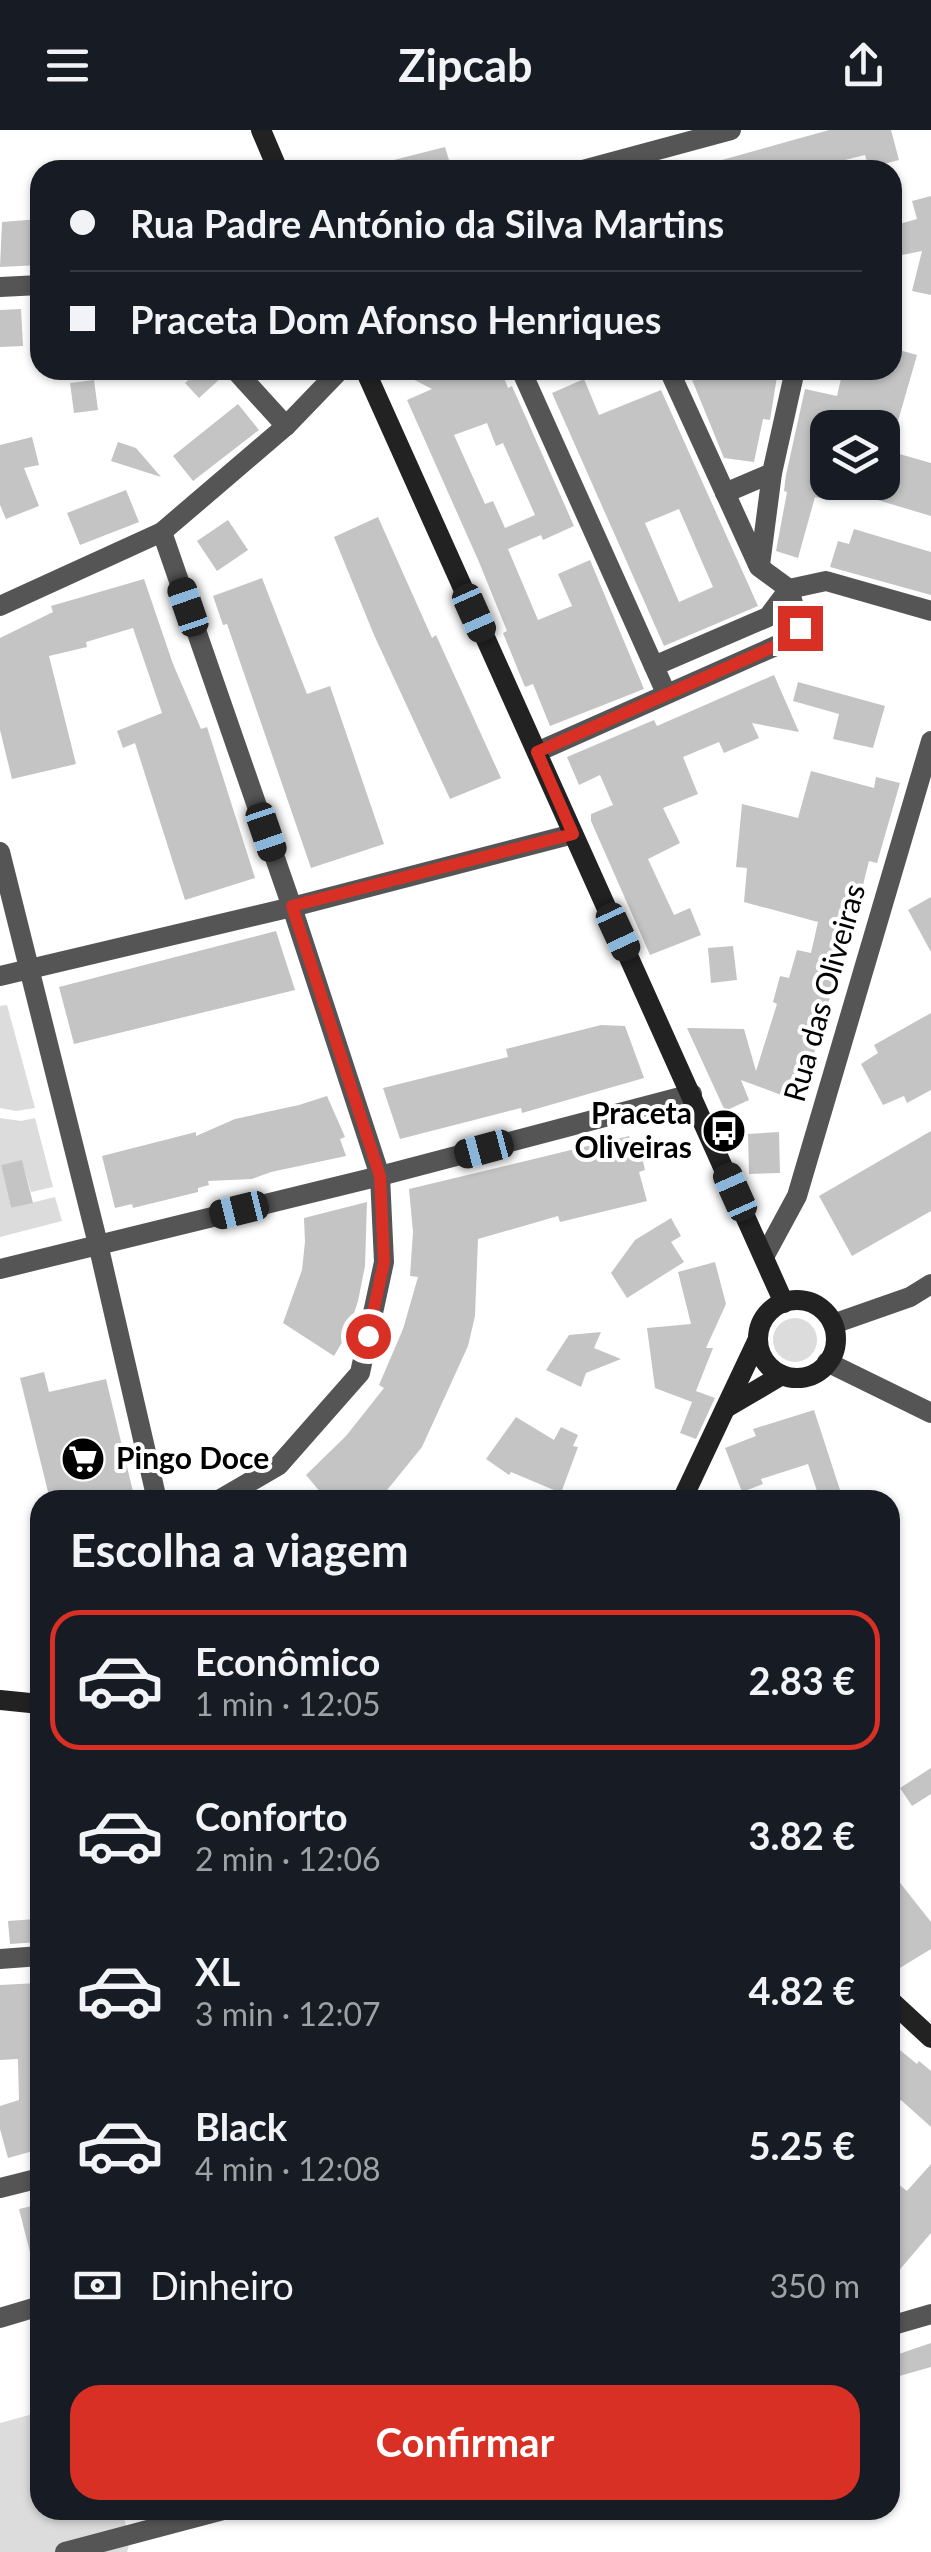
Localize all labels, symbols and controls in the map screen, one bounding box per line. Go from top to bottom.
icon: menu [40,38,95,93]
text: Zipcab [398,38,533,92]
icon: share [836,38,891,93]
text: Rua Padre António da Silva Martins [130,200,724,246]
text: Praceta Dom Afonso Henriques [130,296,661,342]
map controls [810,410,900,500]
button: layers [810,410,900,500]
car [164,574,212,640]
car [448,579,500,647]
route end [778,606,823,651]
car [242,799,290,865]
street label: Rua das Oliveiras [775,880,871,1105]
car [592,898,644,966]
place label: Praceta Oliveiras [575,1094,692,1164]
bus stop icon: Praceta Oliveiras [701,1108,747,1154]
car [451,1127,517,1171]
car [709,1158,761,1226]
car [206,1188,272,1232]
route start [346,1314,391,1359]
supermarket icon: Pingo Doce [60,1436,106,1482]
place label: Pingo Doce [116,1439,269,1475]
text: Escolha a viagem [70,1523,409,1577]
icon: car [75,1635,165,1725]
text: Econômico [195,1638,380,1684]
text: 2.83 € [749,1657,855,1703]
text: 1 min · 12:05 [195,1684,381,1723]
icon: car [75,1790,165,1880]
text: Conforto [195,1793,348,1839]
text: 3.82 € [749,1812,855,1858]
text: 2 min · 12:06 [195,1839,381,1878]
icon: car [75,1945,165,2035]
text: XL [195,1948,240,1994]
text: 4.82 € [749,1967,855,2013]
text: 3 min · 12:07 [195,1994,381,2033]
icon: car [75,2100,165,2190]
text: Black [195,2103,287,2149]
text: 5.25 € [749,2122,855,2168]
text: 4 min · 12:08 [195,2149,381,2188]
icon: cash [70,2258,125,2313]
text: Dinheiro [150,2262,294,2308]
text: 350 m [770,2266,860,2305]
button: Confirmar [70,2385,860,2500]

